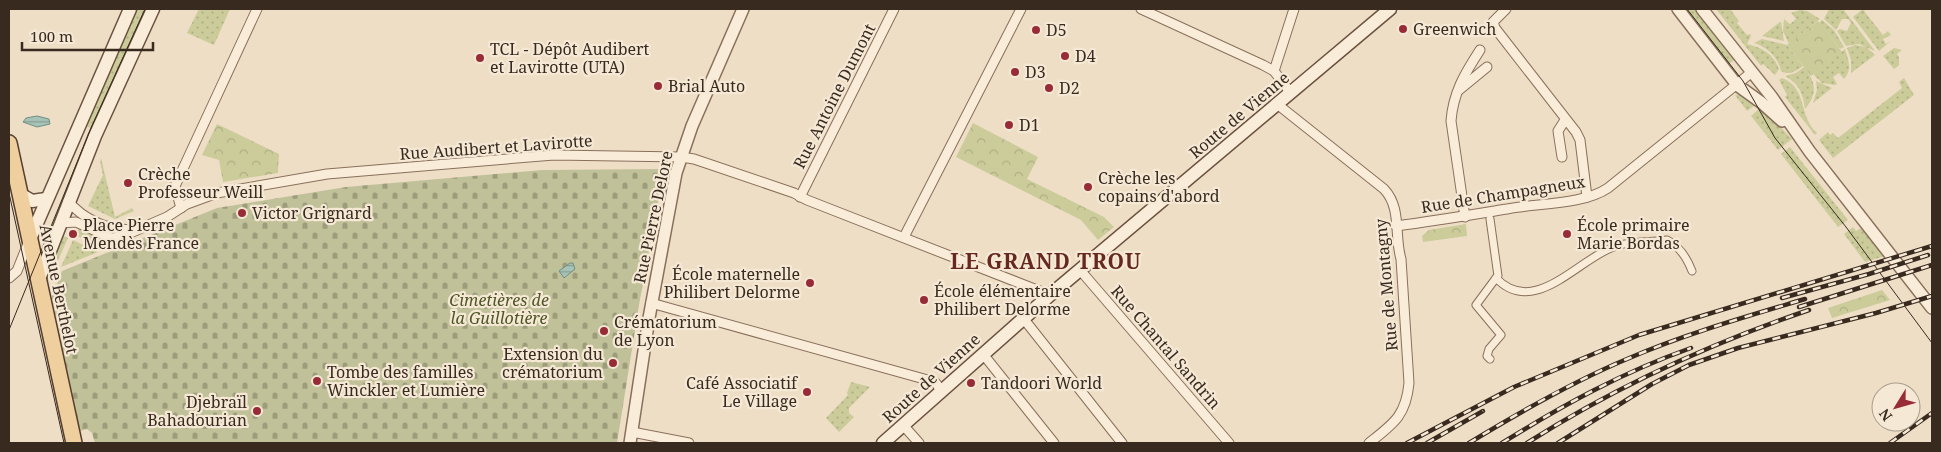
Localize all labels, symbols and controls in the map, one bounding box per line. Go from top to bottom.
place label: Greenwich [1413,18,1496,40]
street label: Rue Antoine Dumont [788,19,880,172]
place label: D5 [1046,19,1067,41]
scale bar [22,20,154,52]
marker: Greenwich [1397,23,1409,35]
marker: D5 [1030,24,1042,36]
text: 100 m [30,26,73,46]
place label: TCL - Dépôt Audibert et Lavirotte (UTA) [490,38,650,78]
place label: D4 [1075,45,1096,67]
marker: D4 [1059,50,1071,62]
marker: TCL - Dépôt Audibert et Lavirotte (UTA) [474,52,486,64]
place label: D3 [1025,61,1046,83]
marker: D3 [1009,66,1021,78]
street label: Route de Vienne [1184,67,1294,163]
place label: Brial Auto [668,75,745,97]
place label: D2 [1059,77,1080,99]
marker: Brial Auto [652,80,664,92]
marker: D2 [1043,82,1055,94]
place label: D1 [1019,114,1040,136]
marker: D1 [1003,119,1015,131]
street label: Rue Audibert et Lavirotte [399,129,593,165]
street label: Rue Pierre Delore [628,149,678,285]
place label: Crèche Professeur Weill [138,163,263,203]
place label: Crèche les copains d'abord [1098,167,1220,207]
street label: Rue de Champagneux [1419,170,1587,218]
marker: Crèche Professeur Weill [122,177,134,189]
marker: Crèche les copains d'abord [1082,181,1094,193]
place label: Victor Grignard [252,202,372,224]
marker: Victor Grignard [236,207,248,219]
place label: Place Pierre Mendès France [83,214,199,254]
place label: École primaire Marie Bordas [1577,214,1690,254]
street label: Rue de Montagny [1369,217,1403,352]
street label: Avenue Berthelot [35,222,84,356]
marker: Place Pierre Mendès France [67,228,79,240]
marker: École primaire Marie Bordas [1561,228,1573,240]
district label: LE GRAND TROU [950,247,1142,275]
place label: École maternelle Philibert Delorme [664,263,800,303]
marker: École maternelle Philibert Delorme [804,277,816,289]
place label: École élémentaire Philibert Delorme [934,280,1071,320]
street label: Rue Chantal Sandrin [1106,280,1226,414]
park label: Cimetières de la Guillotière [449,289,549,329]
marker: École élémentaire Philibert Delorme [918,294,930,306]
place label: Crématorium de Lyon [614,311,717,351]
marker: Crématorium de Lyon [598,325,610,337]
street label: Route de Vienne [877,328,985,428]
place label: Extension du crématorium [502,343,603,383]
marker: Extension du crématorium [607,357,619,369]
place label: Tombe des familles Winckler et Lumière [327,361,485,401]
place label: Café Associatif Le Village [686,372,799,412]
place label: Tandoori World [981,372,1102,394]
marker: Tombe des familles Winckler et Lumière [311,375,323,387]
marker: Tandoori World [965,377,977,389]
north arrow [1871,382,1921,432]
marker: Café Associatif Le Village [801,386,813,398]
place label: Djebraïl Bahadourian [147,391,247,431]
marker: Djebraïl Bahadourian [251,405,263,417]
text: N [1874,405,1896,425]

